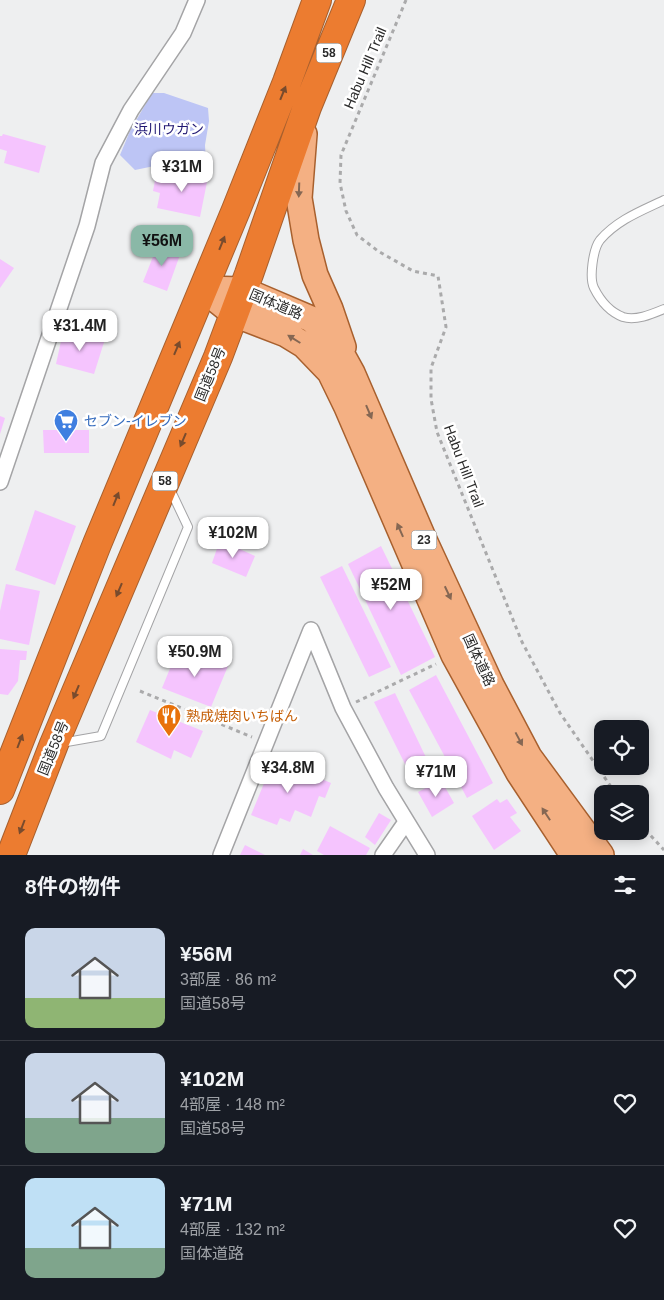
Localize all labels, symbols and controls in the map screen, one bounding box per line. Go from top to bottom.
street label: Habu Hill Trail [341,25,389,111]
road number: 58 [316,44,342,62]
one-way arrow [279,86,287,100]
park label: 浜川ウガン [134,121,204,137]
pin: ¥31M [152,150,212,193]
text: ¥31M [162,158,202,175]
one-way arrow [295,182,303,198]
pin: ¥56M [132,224,192,267]
text: ¥56M [142,232,182,249]
one-way arrow [218,236,226,250]
street label: 国体道路 [247,286,305,322]
pin: ¥31.4M [39,310,121,352]
text: ¥31.4M [53,317,107,334]
one-way arrow [288,334,301,344]
one-way arrow [174,341,181,356]
street label: 国道58号 [192,344,228,404]
one-way arrow [365,405,373,419]
supermarket icon: セブン-イレブン [53,408,79,442]
place label: セブン-イレブン [84,413,187,429]
street label: Habu Hill Trail [441,422,487,510]
one-way arrow [178,433,186,447]
road number: 58 [152,472,178,491]
one-way arrow [112,492,120,506]
pin: ¥102M [198,516,268,559]
one-way arrow [395,523,403,537]
text: ¥102M [209,524,257,541]
road number: 23 [412,530,436,550]
pin: ¥52M [361,568,421,611]
text: ¥52M [371,576,411,593]
one-way arrow [115,583,123,597]
one-way arrow [445,586,453,600]
street label: 国体道路 [460,631,498,689]
pin: ¥50.9M [154,636,236,678]
text: ¥50.9M [168,643,222,660]
one-way arrow [71,685,79,699]
restaurant icon: 熟成焼肉いちばん [156,703,182,737]
place label: 熟成焼肉いちばん [186,708,298,724]
street label: 国道58号 [35,718,71,778]
map controls [594,720,649,840]
button: locate [594,720,649,775]
one-way arrow [515,731,523,746]
one-way arrow [17,734,24,749]
pin: ¥34.8M [247,752,329,794]
pin: ¥71M [406,756,466,798]
text: ¥34.8M [261,759,315,776]
text: ¥71M [416,763,456,780]
button: layers [594,785,649,840]
one-way arrow [541,808,551,821]
one-way arrow [18,820,26,835]
icon: filters [611,871,639,899]
text: 8件の物件 [25,875,121,898]
text: ¥56M [180,942,233,965]
icon: home [65,948,125,1008]
icon: heart [611,964,639,992]
text: 3部屋 · 86 m² [180,971,276,988]
text: 国道58号 [180,995,246,1012]
text: ¥102M [180,1067,244,1090]
icon: home [65,1073,125,1133]
icon: heart [611,1089,639,1117]
text: 4部屋 · 148 m² [180,1096,285,1113]
text: 国道58号 [180,1120,246,1137]
text: ¥71M [180,1192,233,1215]
icon: home [65,1198,125,1258]
icon: heart [611,1214,639,1242]
text: 4部屋 · 132 m² [180,1221,285,1238]
text: 国体道路 [180,1245,244,1262]

